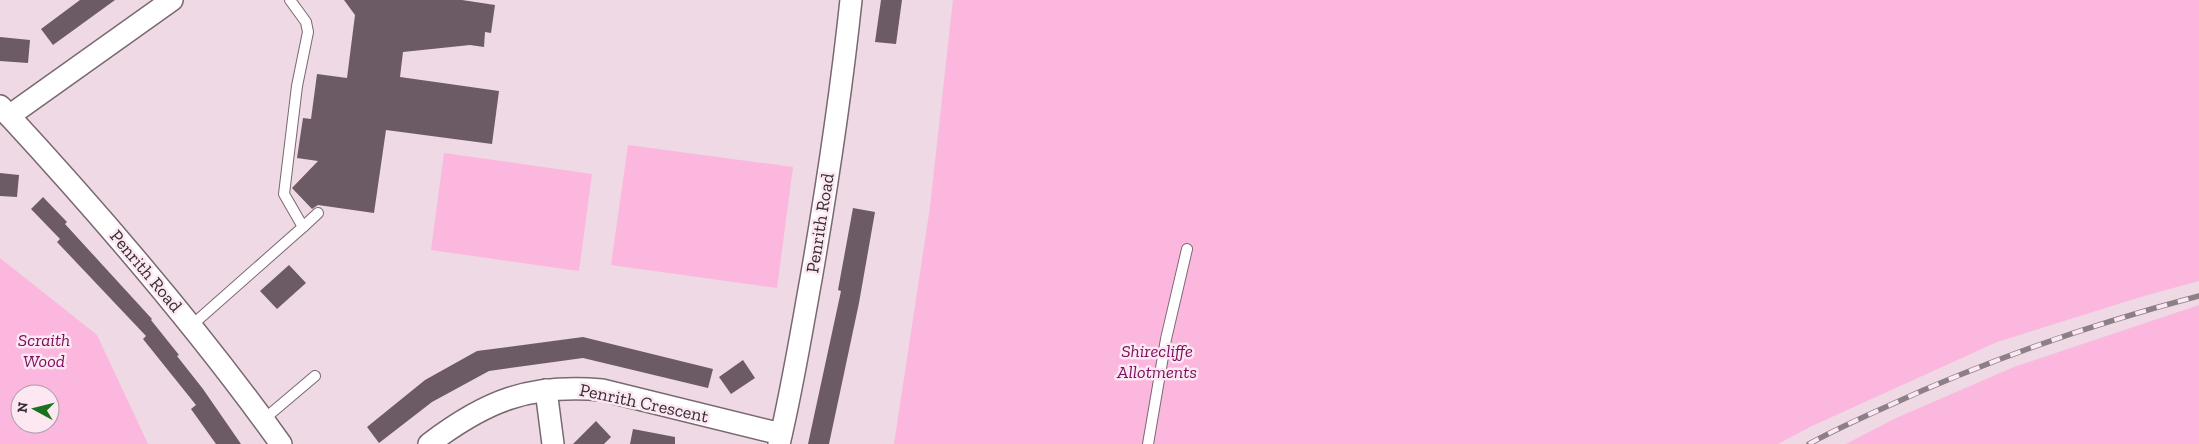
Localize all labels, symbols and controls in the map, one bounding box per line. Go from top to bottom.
street label: Penrith Road [801,171,839,274]
street label: Penrith Road [105,225,187,317]
park label: Scraith Wood [18,329,70,372]
park label: Shirecliffe Allotments [1116,340,1197,383]
street label: Penrith Crescent [578,379,711,427]
north arrow [10,384,60,434]
text: N [14,401,32,414]

